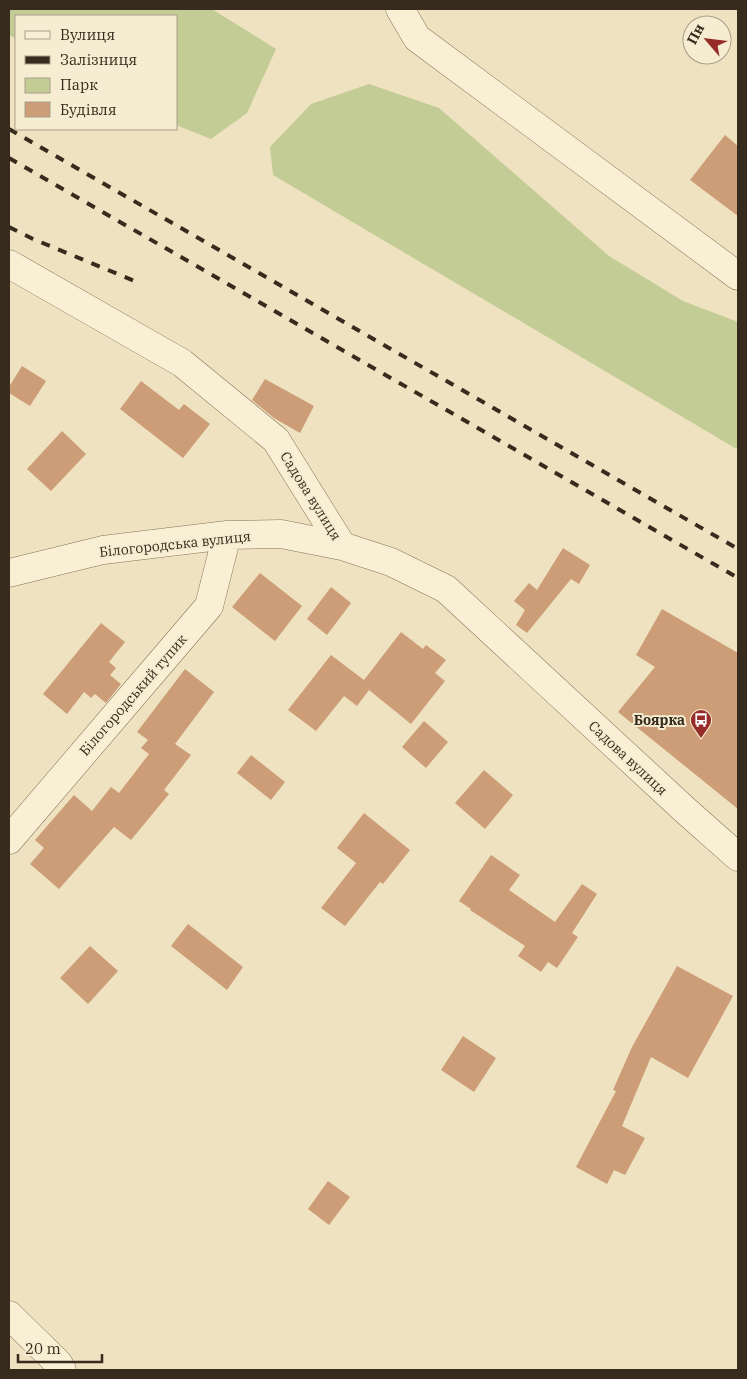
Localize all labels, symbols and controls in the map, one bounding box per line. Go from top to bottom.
legend [15,15,178,130]
north arrow [682,15,732,65]
text: Пн [683,20,708,47]
text: Вулиця [60,25,115,44]
text: Залізниця [60,50,137,69]
text: Парк [60,75,98,94]
text: Будівля [60,100,117,119]
street label: Садова вулиця [276,448,346,544]
street label: Білогородська вулиця [98,527,252,561]
street label: Білогородський тупик [75,631,191,759]
bus stop icon: Боярка [689,708,713,739]
place label: Боярка [634,711,685,729]
street label: Садова вулиця [585,717,671,799]
scale bar [18,1332,101,1364]
text: 20 m [25,1339,61,1358]

